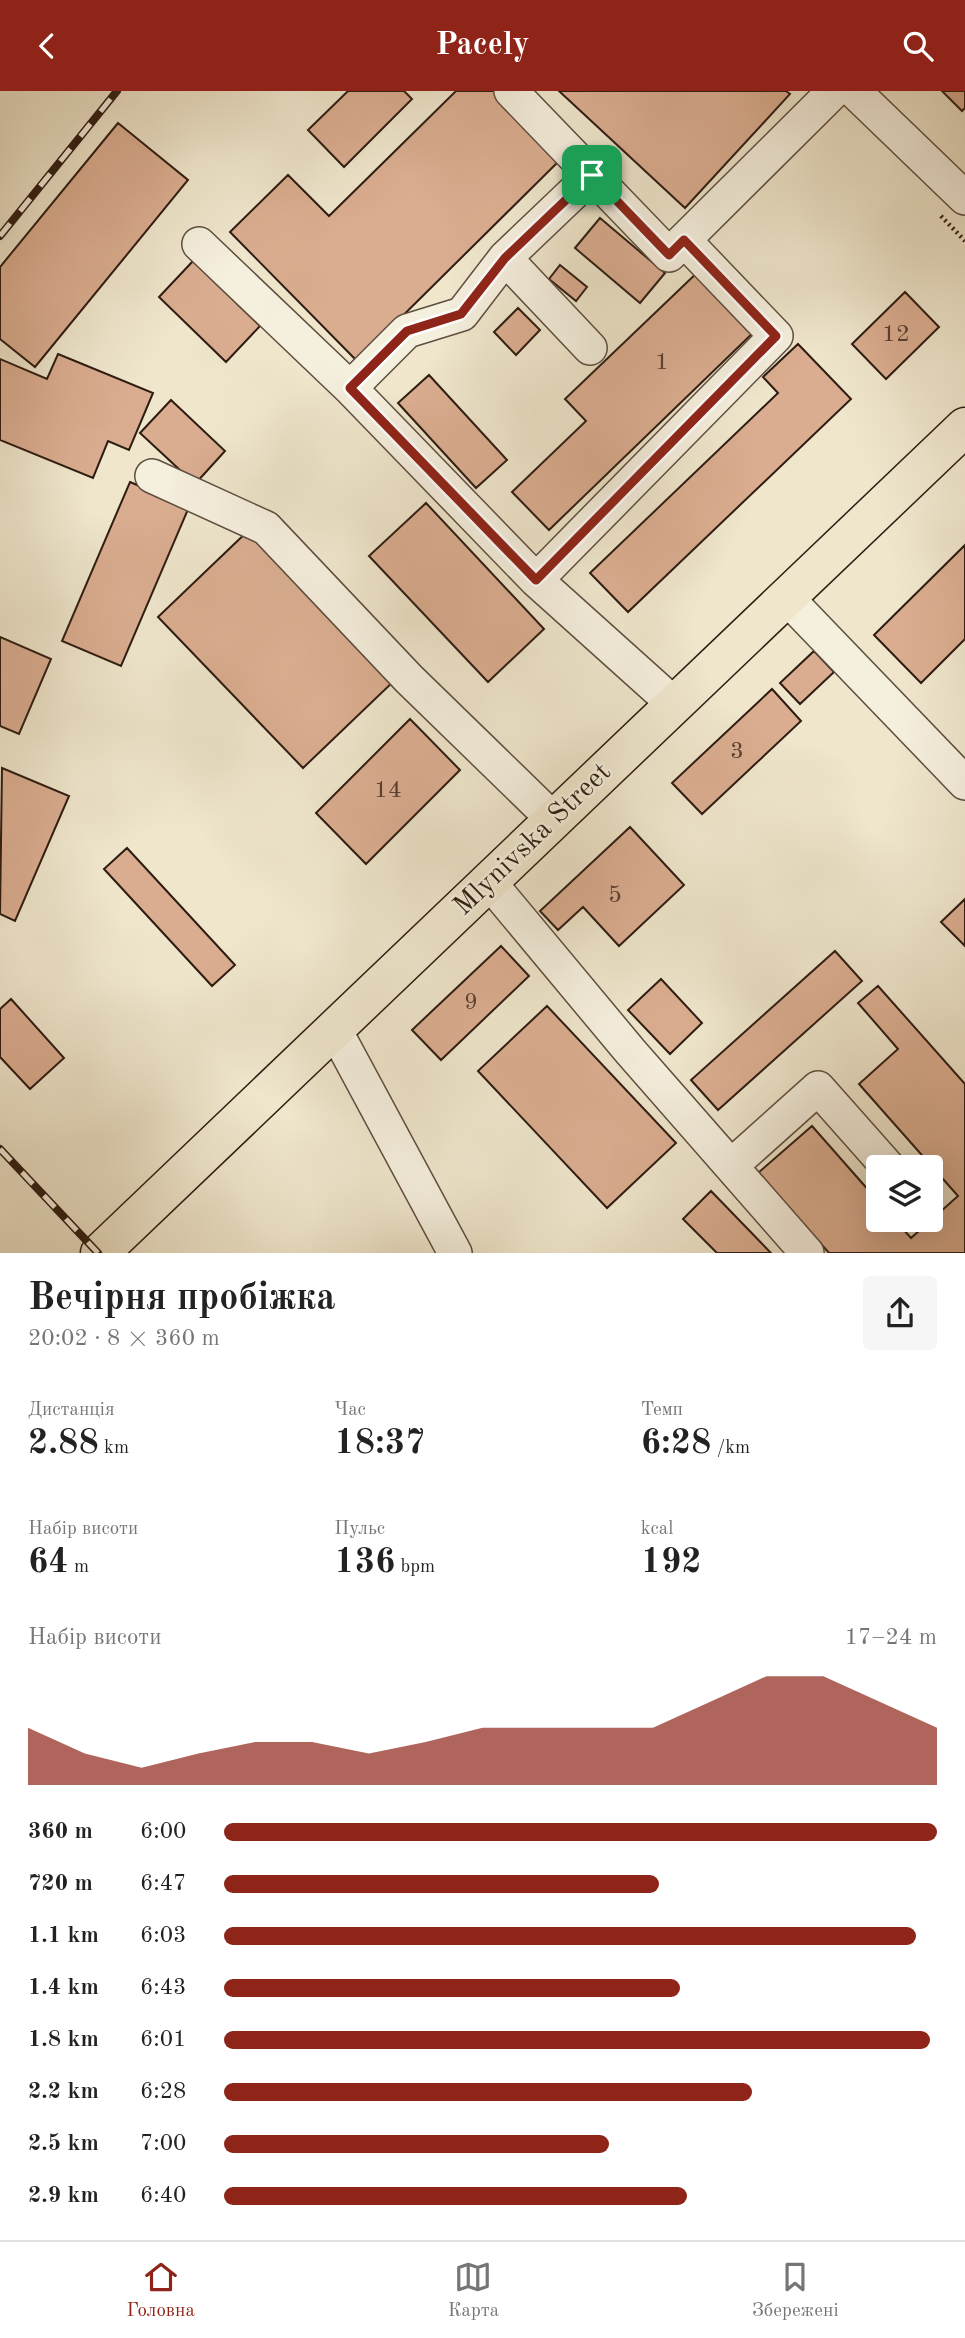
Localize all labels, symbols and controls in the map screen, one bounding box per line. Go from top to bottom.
icon: back [28,27,66,65]
icon: search [899,27,937,65]
text: Pacely [435,30,530,62]
pin [562,145,622,205]
icon: arrive [573,156,611,194]
house number: 12 [882,323,910,347]
house number: 1 [655,351,669,375]
house number: 3 [730,740,744,764]
street label: Mlynivska Street [449,758,617,922]
house number: 14 [374,779,402,803]
house number: 5 [608,884,622,908]
house number: 9 [464,991,478,1015]
map controls [866,1155,943,1232]
button: layers [866,1155,943,1232]
button: share [863,1276,937,1350]
text: Вечірня пробіжка [28,1280,336,1318]
text: 20:02 · 8 × 360 m [28,1327,220,1350]
text: Дистанція [28,1401,115,1420]
text: Час [334,1401,366,1420]
text: Темп [641,1401,683,1420]
text: 2.88 [28,1426,99,1461]
text: 18:37 [334,1426,425,1461]
text: 6:28 [641,1426,711,1461]
text: km [99,1439,129,1458]
text: /km [711,1439,750,1458]
text: Набір висоти [28,1520,138,1539]
text: Пульс [334,1520,385,1539]
text: kcal [641,1520,673,1539]
text: 64 [28,1545,69,1580]
text: 136 [334,1545,395,1580]
text: 192 [641,1545,702,1580]
text: m [69,1558,89,1577]
text: bpm [395,1558,435,1577]
text: Набір висоти [28,1626,162,1649]
text: 17–24 m [845,1626,937,1649]
text: 360 m [28,1820,93,1843]
text: 6:00 [140,1820,186,1843]
text: 720 m [28,1872,93,1895]
text: 6:47 [140,1872,186,1895]
text: 1.1 km [28,1924,99,1947]
text: 6:03 [140,1924,186,1947]
text: 1.4 km [28,1976,99,1999]
text: 6:43 [140,1976,186,1999]
text: 1.8 km [28,2028,99,2051]
text: 6:01 [140,2028,186,2051]
text: 2.2 km [28,2080,99,2103]
text: 6:28 [140,2080,186,2103]
text: 2.5 km [28,2132,99,2155]
text: 7:00 [140,2132,186,2155]
text: 2.9 km [28,2184,99,2207]
text: 6:40 [140,2184,186,2207]
tab: Головна [126,2258,195,2323]
tab: Карта [448,2258,499,2323]
tab: Збережені [752,2258,839,2323]

